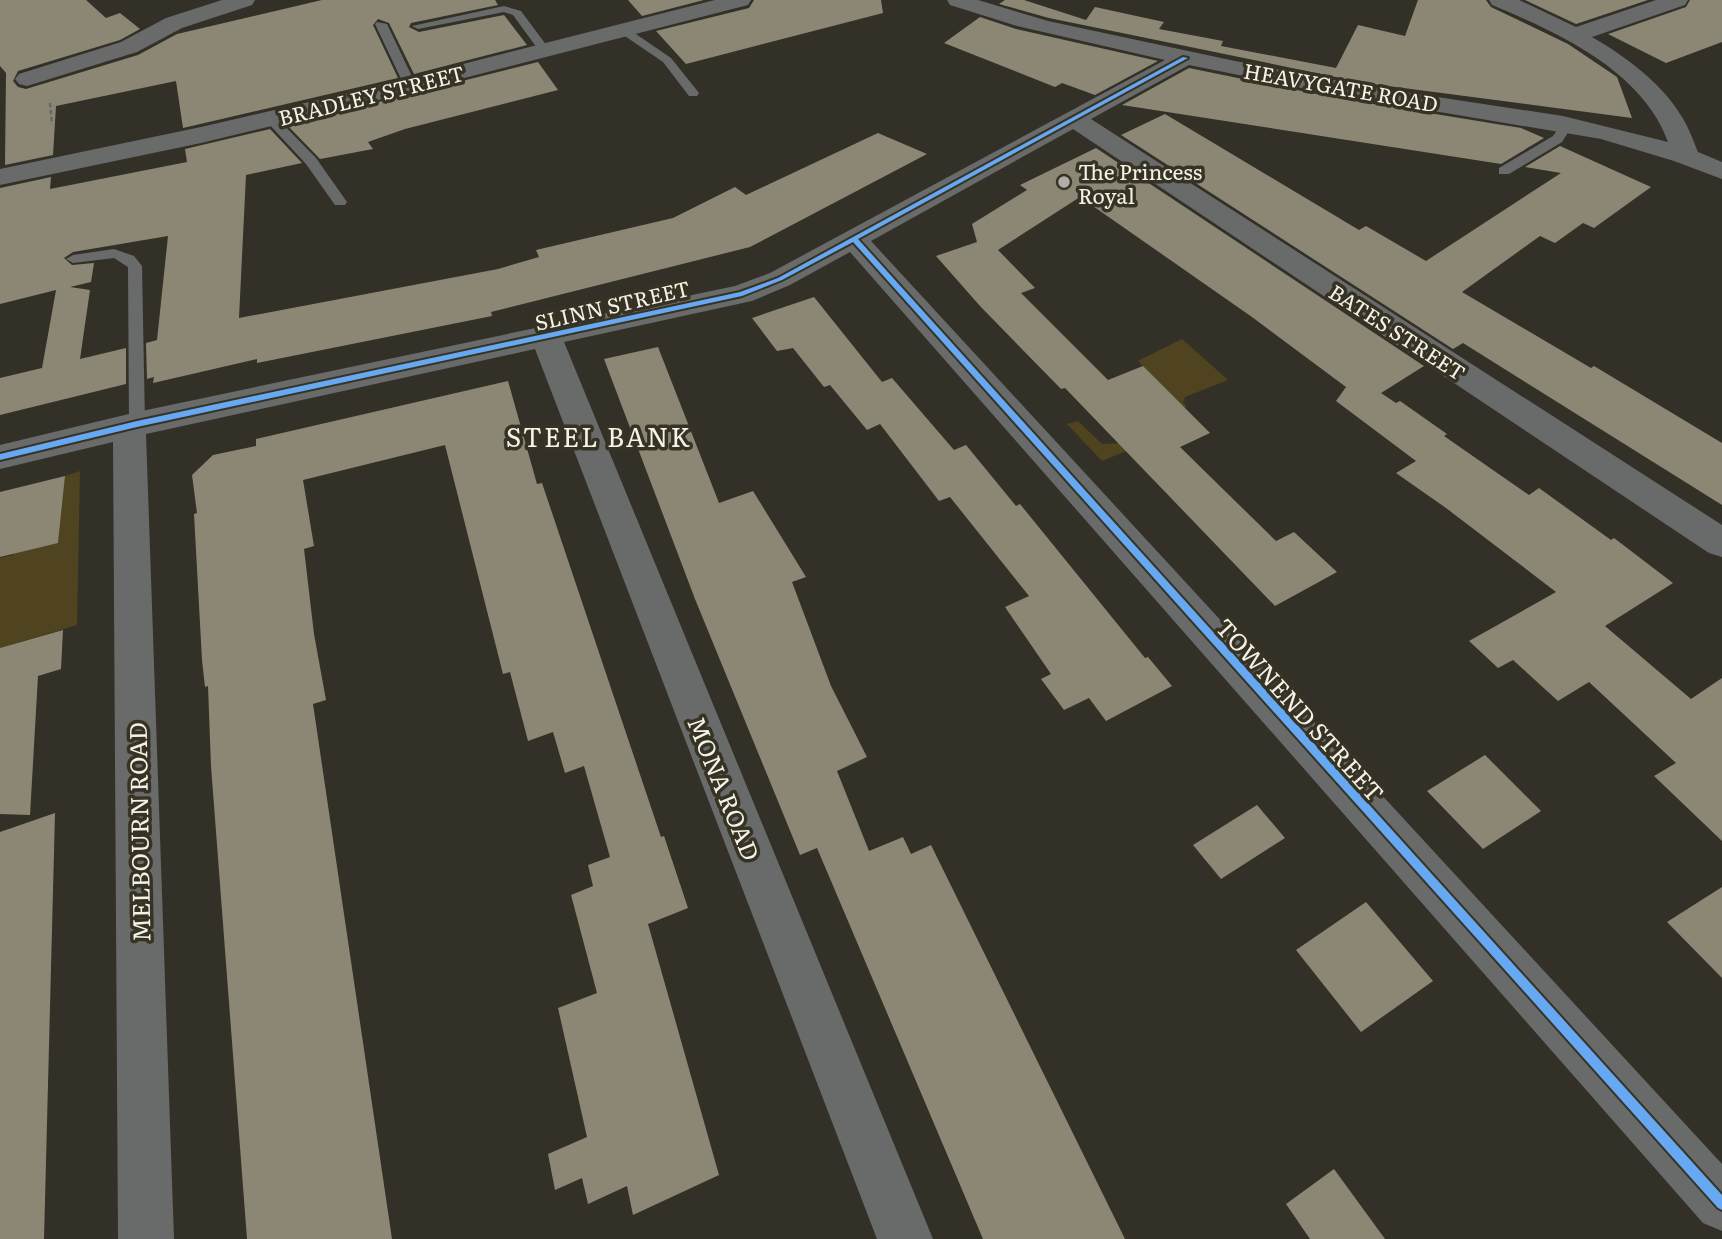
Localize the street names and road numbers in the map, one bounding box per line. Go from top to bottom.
street label: HEAVYGATE ROAD [1241,54,1441,118]
street label: BRADLEY STREET [275,56,467,132]
street label: SLINN STREET [531,271,693,337]
street label: BATES STREET [1324,275,1472,387]
street label: TOWNEND STREET [1209,609,1393,809]
street label: MONA ROAD [680,711,770,865]
street label: MELBOURN ROAD [119,722,157,942]

